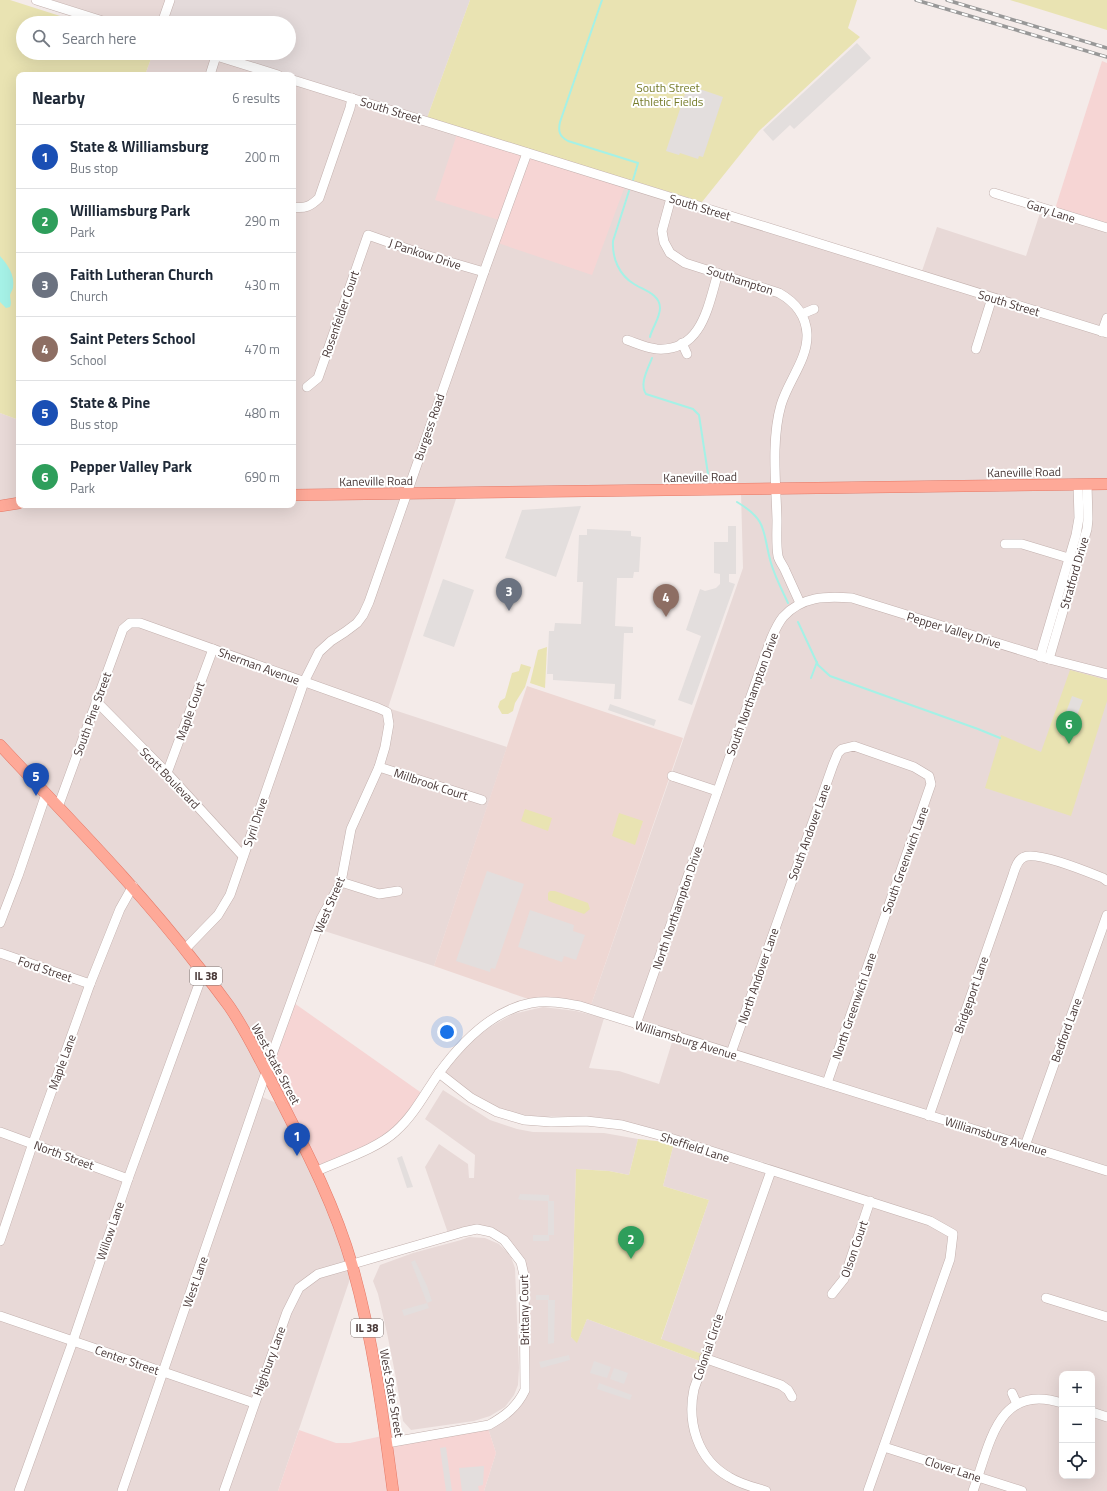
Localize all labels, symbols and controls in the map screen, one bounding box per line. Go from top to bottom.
search box [16,16,296,60]
icon: search [30,27,52,49]
text: Search here [62,27,136,50]
park label: South Street Athletic Fields [633,78,704,111]
text: Nearby [32,85,85,111]
text: 6 results [232,88,280,108]
street label: South Street [358,92,425,129]
text: State & Williamsburg [70,135,209,158]
text: 1 [41,147,49,167]
text: 200 m [244,147,280,167]
text: Bus stop [70,158,118,178]
street label: South Street [667,189,734,226]
street label: Gary Lane [1024,194,1078,228]
text: Williamsburg Park [70,199,190,222]
text: 2 [41,211,49,231]
text: 290 m [244,211,280,231]
text: Park [70,222,95,242]
street label: J Pankow Drive [386,233,464,275]
street label: Southampton [704,260,776,300]
text: Faith Lutheran Church [70,263,213,286]
street label: Rosenfelder Court [316,267,364,360]
text: 3 [41,275,49,295]
text: 430 m [244,275,280,295]
street label: South Street [976,285,1043,322]
text: Church [70,286,108,306]
text: Saint Peters School [70,327,195,350]
text: 4 [41,339,49,359]
text: 470 m [244,339,280,359]
text: School [70,350,106,370]
text: State & Pine [70,391,150,414]
street label: Burgess Road [409,391,449,463]
text: 5 [41,403,49,423]
text: 480 m [244,403,280,423]
text: Bus stop [70,414,118,434]
text: Pepper Valley Park [70,455,192,478]
street label: Kaneville Road [987,462,1061,482]
text: 6 [41,467,49,487]
text: 690 m [244,467,280,487]
street label: Kaneville Road [663,467,737,487]
street label: Kaneville Road [339,471,413,491]
text: Park [70,478,95,498]
street label: Stratford Drive [1055,535,1093,611]
pin: 3 [496,578,522,611]
pin: 4 [653,584,679,617]
street label: Pepper Valley Drive [905,607,1003,653]
street label: South Northampton Drive [721,630,783,758]
street label: Sherman Avenue [215,642,303,690]
street label: South Pine Street [68,669,116,759]
street label: Maple Court [171,678,210,743]
pin: 6 [1056,711,1082,744]
street label: Scott Boulevard [135,743,205,813]
pin: 5 [23,763,49,796]
street label: Millbrook Court [391,763,471,805]
street label: South Andover Lane [783,781,835,883]
street label: Syril Drive [238,795,272,849]
street label: South Greenwich Lane [877,804,933,916]
street label: North Northampton Drive [647,844,707,972]
street label: West Street [309,873,350,936]
street label: North Andover Lane [733,925,783,1027]
street label: North Greenwich Lane [827,950,881,1062]
street label: Ford Street [15,951,75,987]
street label: Bridgeport Lane [949,954,993,1036]
road number: IL 38 [190,967,222,985]
street label: Bedford Lane [1046,995,1086,1065]
street label: Williamsburg Avenue [632,1015,740,1065]
street label: West State Street [247,1020,306,1109]
your location [437,1022,457,1042]
street label: Maple Lane [43,1031,81,1093]
street label: Williamsburg Avenue [942,1111,1050,1161]
pin: 1 [284,1123,310,1156]
street label: Sheffield Lane [658,1127,732,1167]
street label: North Street [31,1135,97,1175]
street label: Willow Lane [91,1199,129,1263]
street label: Olson Court [835,1217,873,1280]
pin: 2 [618,1226,644,1259]
street label: West Lane [177,1254,213,1310]
street label: Brittany Court [514,1274,534,1346]
street label: Colonial Circle [688,1311,728,1383]
road number: IL 38 [351,1319,383,1337]
street label: Highbury Lane [248,1324,290,1398]
street label: Center Street [92,1340,162,1380]
street label: West State Street [375,1347,409,1439]
map controls [1059,1371,1095,1479]
button: + [1059,1371,1095,1407]
button: − [1059,1407,1095,1443]
button: locate [1059,1443,1095,1479]
street label: Clover Lane [922,1451,984,1487]

